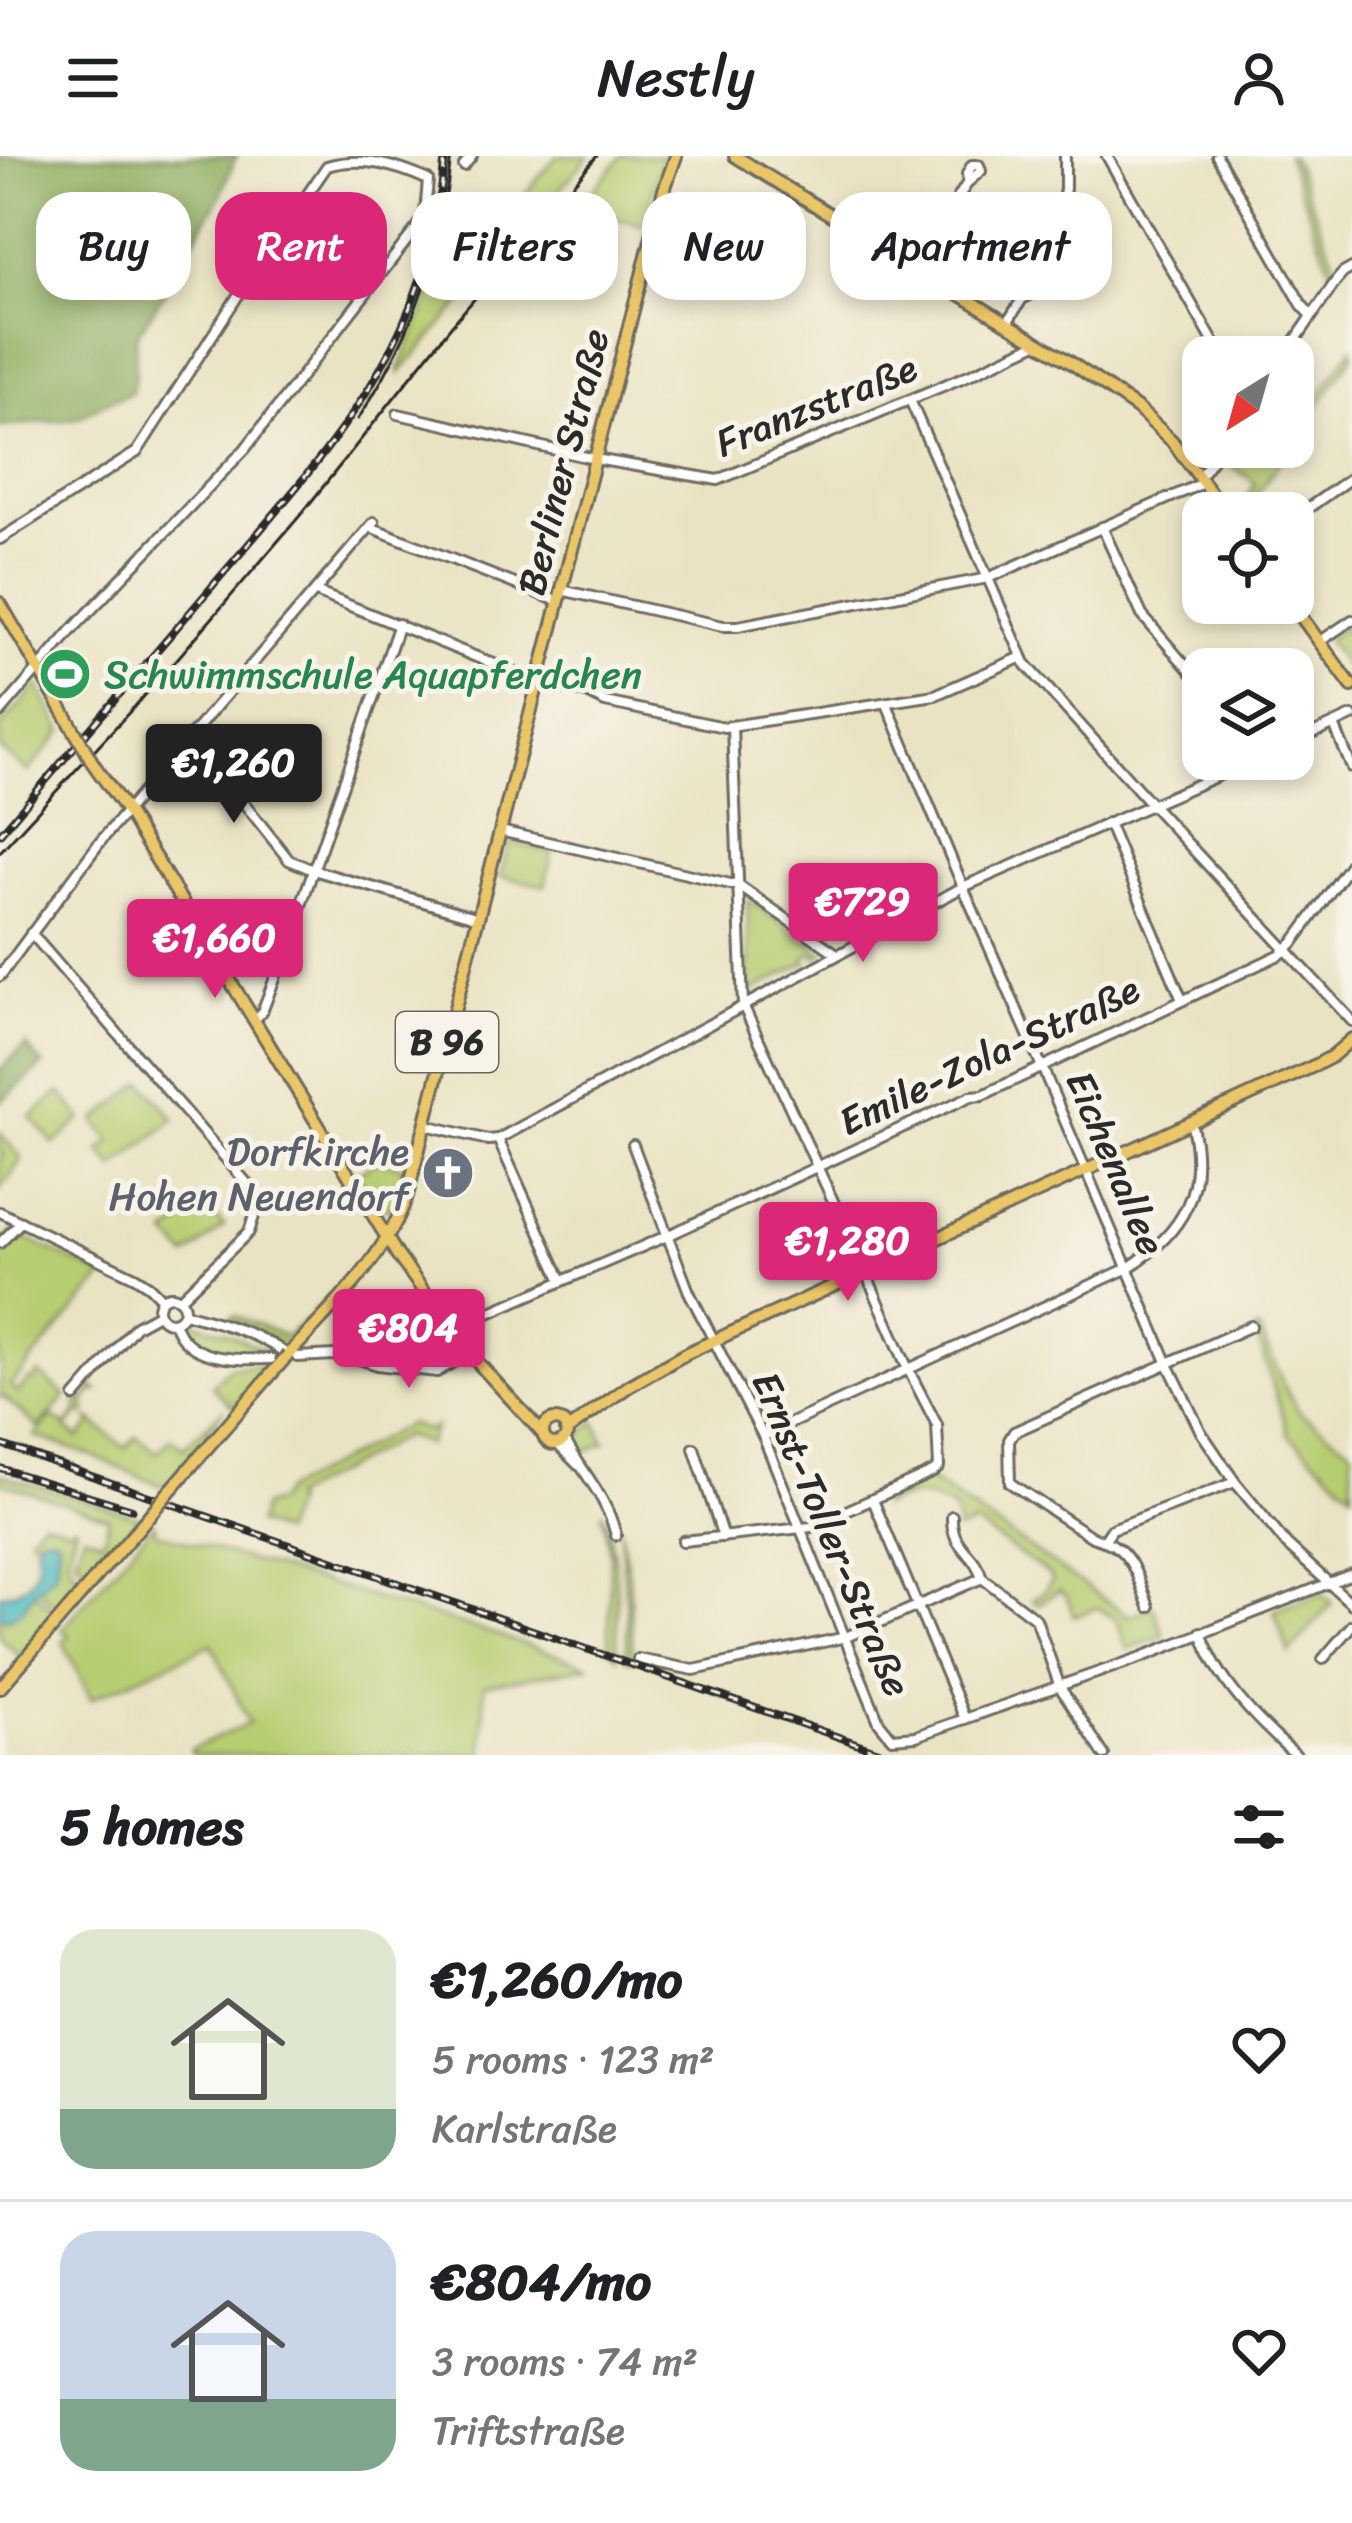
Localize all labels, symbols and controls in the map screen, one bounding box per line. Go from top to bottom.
text: Nestly [597,30,755,126]
icon: menu [60,45,126,111]
icon: person [1226,45,1292,111]
chip: Buy [36,192,191,300]
chip: Rent [215,192,387,300]
chip: Filters [411,192,618,300]
chip: New [642,192,806,300]
chip: Apartment [830,192,1112,300]
street label: Berliner Straße [497,321,629,603]
street label: Franzstraße [704,333,928,477]
north arrow [1182,336,1314,468]
map controls [1182,336,1314,780]
button: locate [1182,492,1314,624]
place label: Schwimmschule Aquapferdchen [104,640,642,709]
sports icon: Schwimmschule Aquapferdchen [37,646,93,702]
button: layers [1182,648,1314,780]
pin: €1,260 [136,724,332,826]
text: €1,260 [173,728,295,797]
pin: €729 [792,863,934,965]
text: €729 [816,867,910,936]
pin: €1,660 [117,899,313,1001]
text: €1,660 [154,903,276,972]
street label: Emile-Zola-Straße [827,955,1151,1155]
road number: B 96 [396,1012,498,1072]
street label: Eichenallee [1046,1060,1186,1266]
place label: Dorfkirche Hohen Neuendorf [109,1117,412,1231]
church icon: Dorfkirche Hohen Neuendorf [420,1145,476,1201]
pin: €1,280 [750,1202,946,1304]
text: €1,280 [786,1206,910,1275]
pin: €804 [338,1289,480,1391]
text: €804 [360,1293,458,1362]
street label: Ernst-Toller-Straße [732,1360,932,1708]
text: 5 homes [60,1782,243,1872]
icon: filters [1226,1794,1292,1860]
text: €1,260/mo [432,1935,682,2025]
icon: home [156,1977,300,2121]
icon: heart [1226,2016,1292,2082]
text: 5 rooms · 123 m² [432,2025,714,2094]
text: Karlstraße [432,2094,617,2163]
text: €804/mo [432,2237,651,2327]
icon: home [156,2279,300,2423]
icon: heart [1226,2318,1292,2384]
text: 3 rooms · 74 m² [432,2327,698,2396]
text: Triftstraße [432,2396,625,2465]

